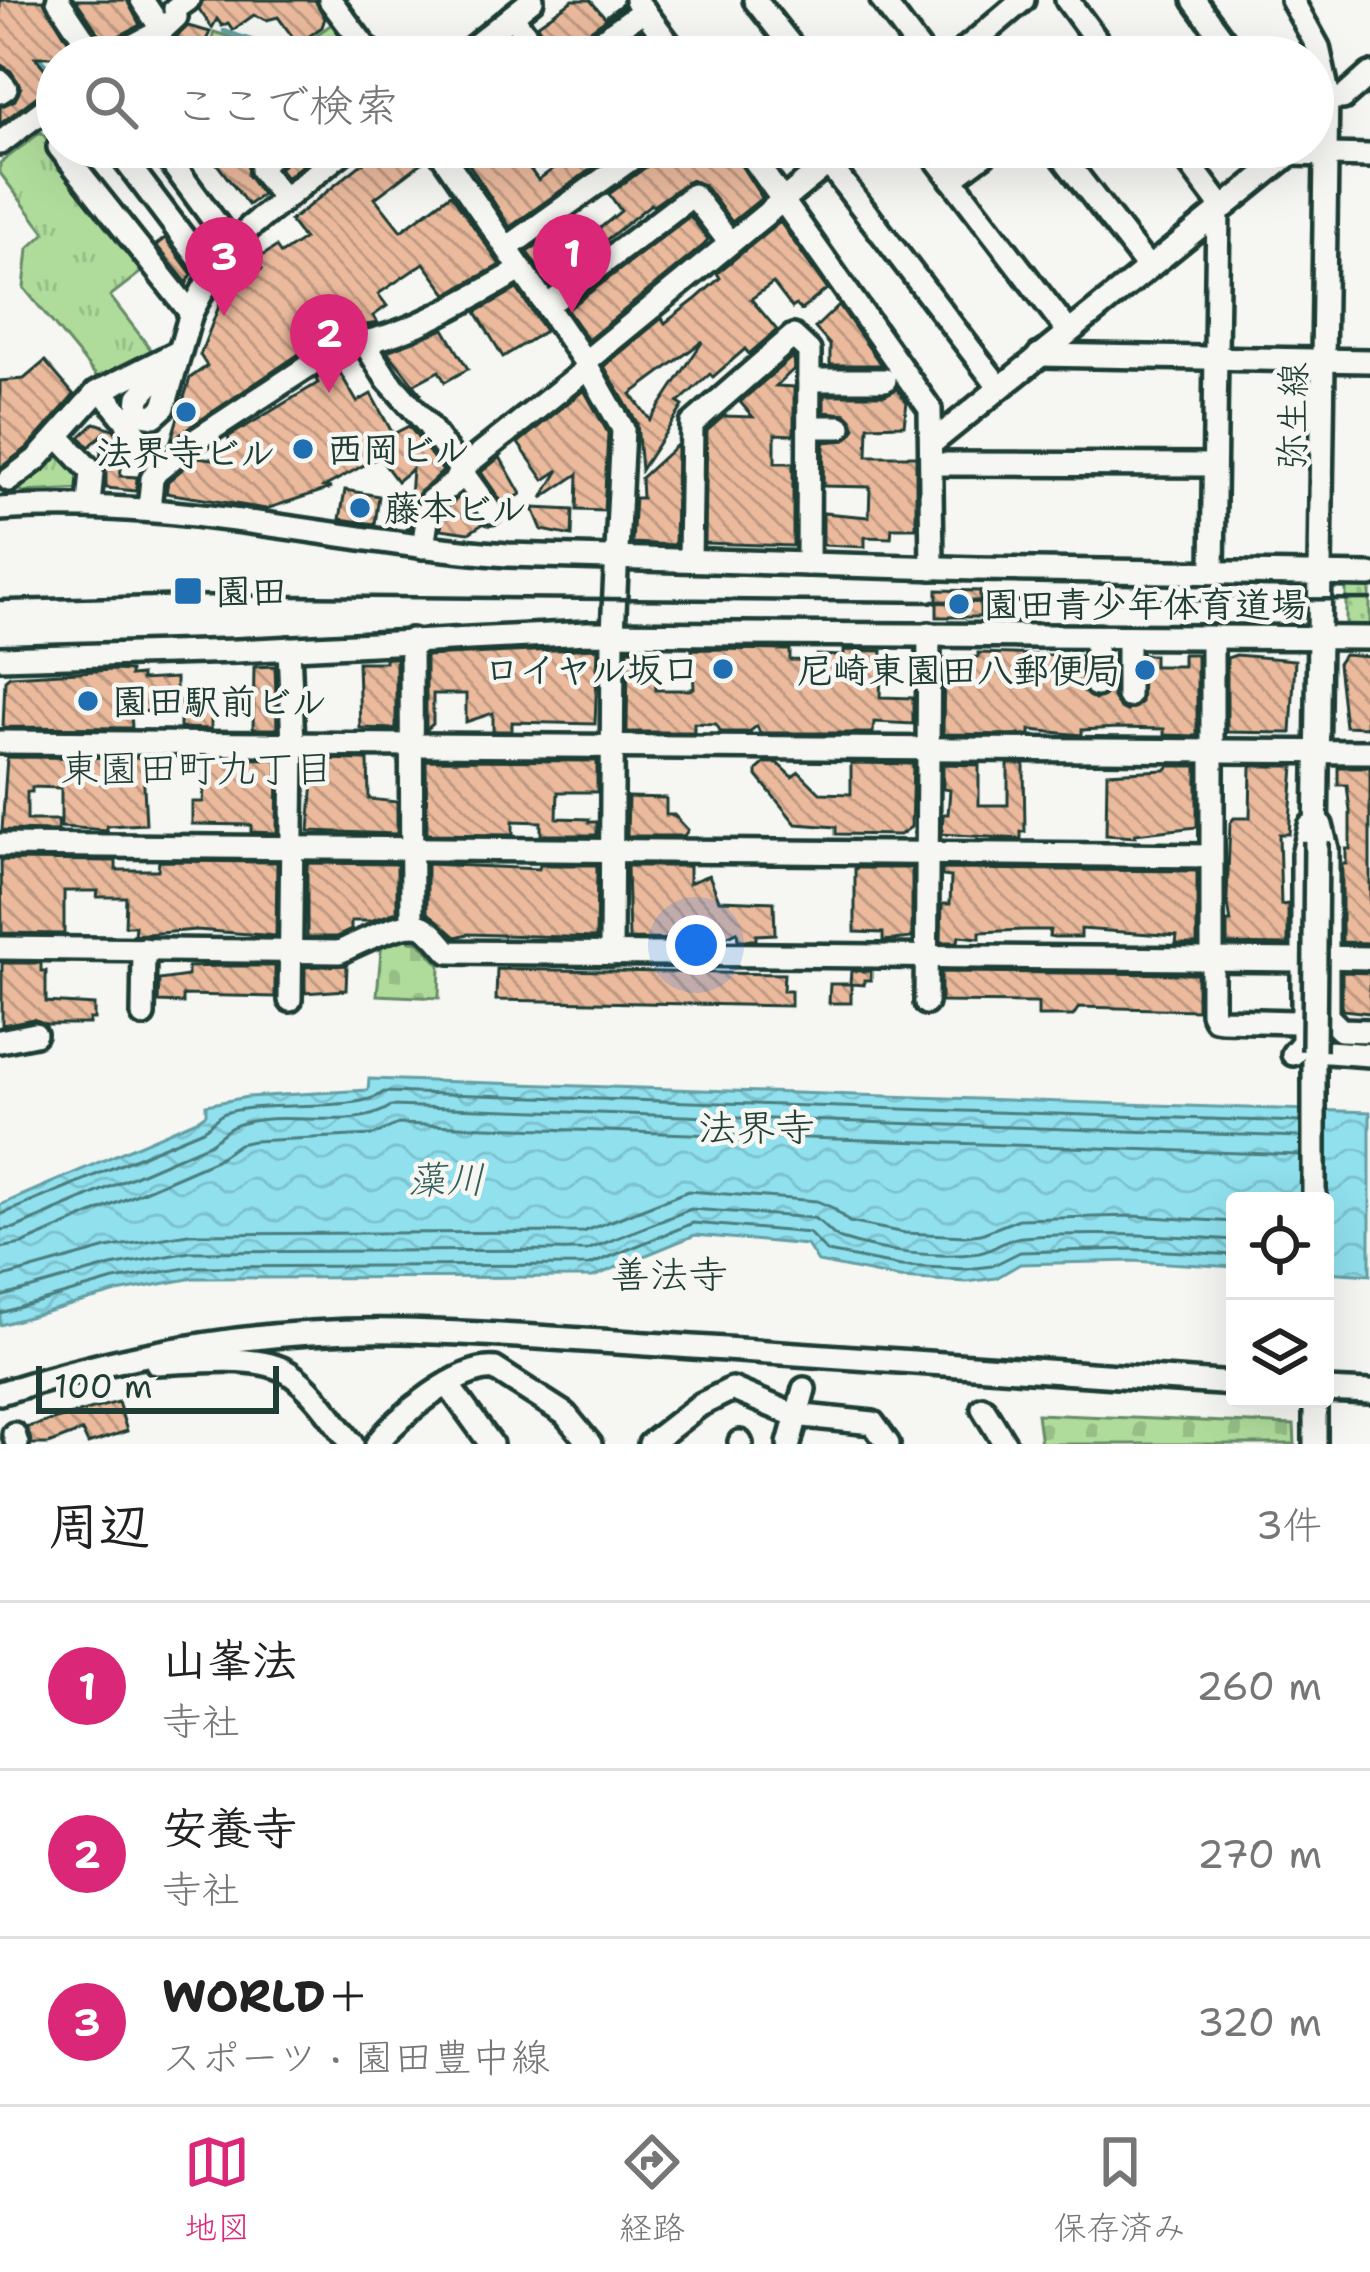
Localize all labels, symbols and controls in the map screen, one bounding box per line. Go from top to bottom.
search box [36,36,1334,168]
icon: search [78,69,144,135]
text: ここで検索 [174,75,399,135]
pin: 1 [533,214,611,313]
pin: 3 [185,217,263,316]
pin: 2 [290,294,368,393]
street label: 弥生線 [1267,362,1318,470]
marker: 法界寺ビル [173,399,199,425]
place label: 西岡ビル [327,425,470,474]
place label: 法界寺ビル [96,428,276,477]
marker: 西岡ビル [290,436,316,462]
place label: 藤本ビル [384,484,527,533]
marker: 藤本ビル [347,495,373,521]
place label: 園田 [215,567,287,616]
marker: 園田 [172,575,204,607]
place label: 園田青少年体育道場 [983,580,1307,629]
marker: 園田青少年体育道場 [946,591,972,617]
place label: ロイヤル坂口 [484,645,699,694]
place label: 尼崎東園田八郵便局 [797,646,1121,695]
marker: ロイヤル坂口 [710,656,736,682]
marker: 尼崎東園田八郵便局 [1132,657,1158,683]
place label: 園田駅前ビル [112,677,327,726]
marker: 園田駅前ビル [75,688,101,714]
district label: 東園田町九丁目 [60,742,334,794]
your location [666,915,726,975]
district label: 法界寺 [697,1101,815,1153]
water label: 藻川 [407,1153,485,1205]
map controls [1226,1192,1334,1408]
button: locate [1226,1192,1334,1300]
district label: 善法寺 [610,1248,728,1300]
button: layers [1226,1300,1334,1408]
scale bar [36,1360,279,1413]
text: 100 m [54,1364,153,1409]
text: 周辺 [48,1492,150,1560]
text: 3件 [1256,1499,1322,1551]
text: 山峯法 [162,1630,297,1690]
text: 1 [78,1660,96,1712]
text: 260 m [1196,1660,1322,1712]
text: 寺社 [162,1695,240,1747]
text: 安養寺 [162,1798,297,1858]
text: 2 [73,1828,101,1880]
text: 270 m [1197,1828,1322,1880]
text: 寺社 [162,1863,240,1915]
text: WORLD＋ [162,1966,371,2026]
text: 3 [73,1996,101,2048]
text: 320 m [1197,1996,1322,2048]
text: スポーツ · 園田豊中線 [162,2031,550,2083]
tab: 地図 [184,2129,250,2250]
tab: 経路 [619,2129,685,2250]
tab: 保存済み [1054,2129,1186,2250]

